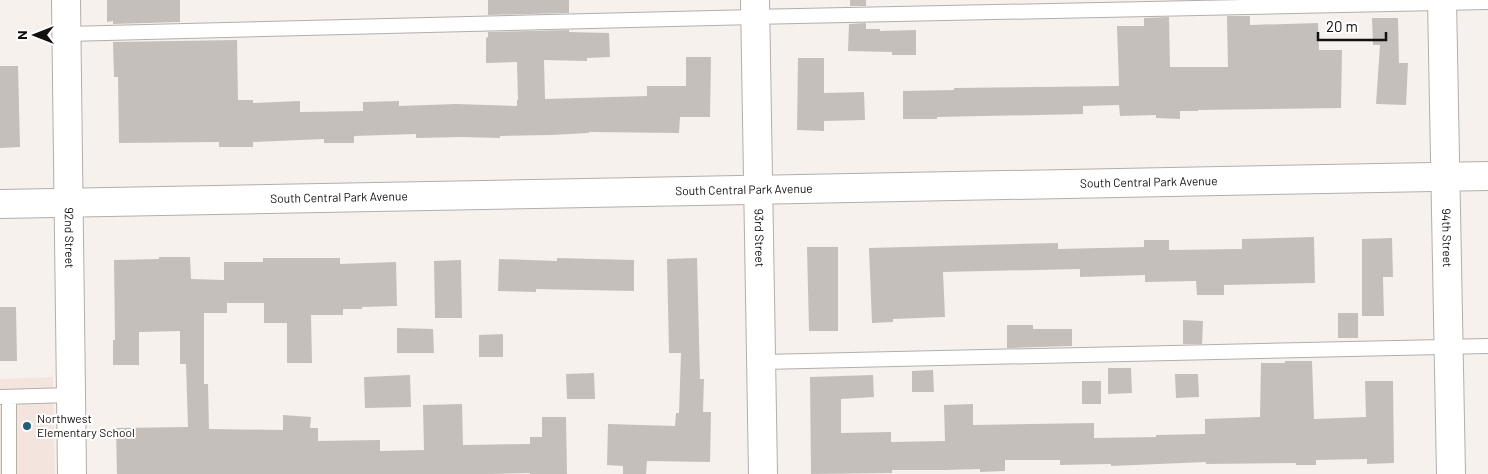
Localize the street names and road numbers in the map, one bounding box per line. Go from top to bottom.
street label: South Central Park Avenue [1080,173,1218,190]
street label: South Central Park Avenue [675,181,813,197]
street label: South Central Park Avenue [270,188,408,205]
street label: 92nd Street [63,207,77,268]
street label: 94th Street [1440,208,1455,268]
street label: 93rd Street [753,209,768,267]

